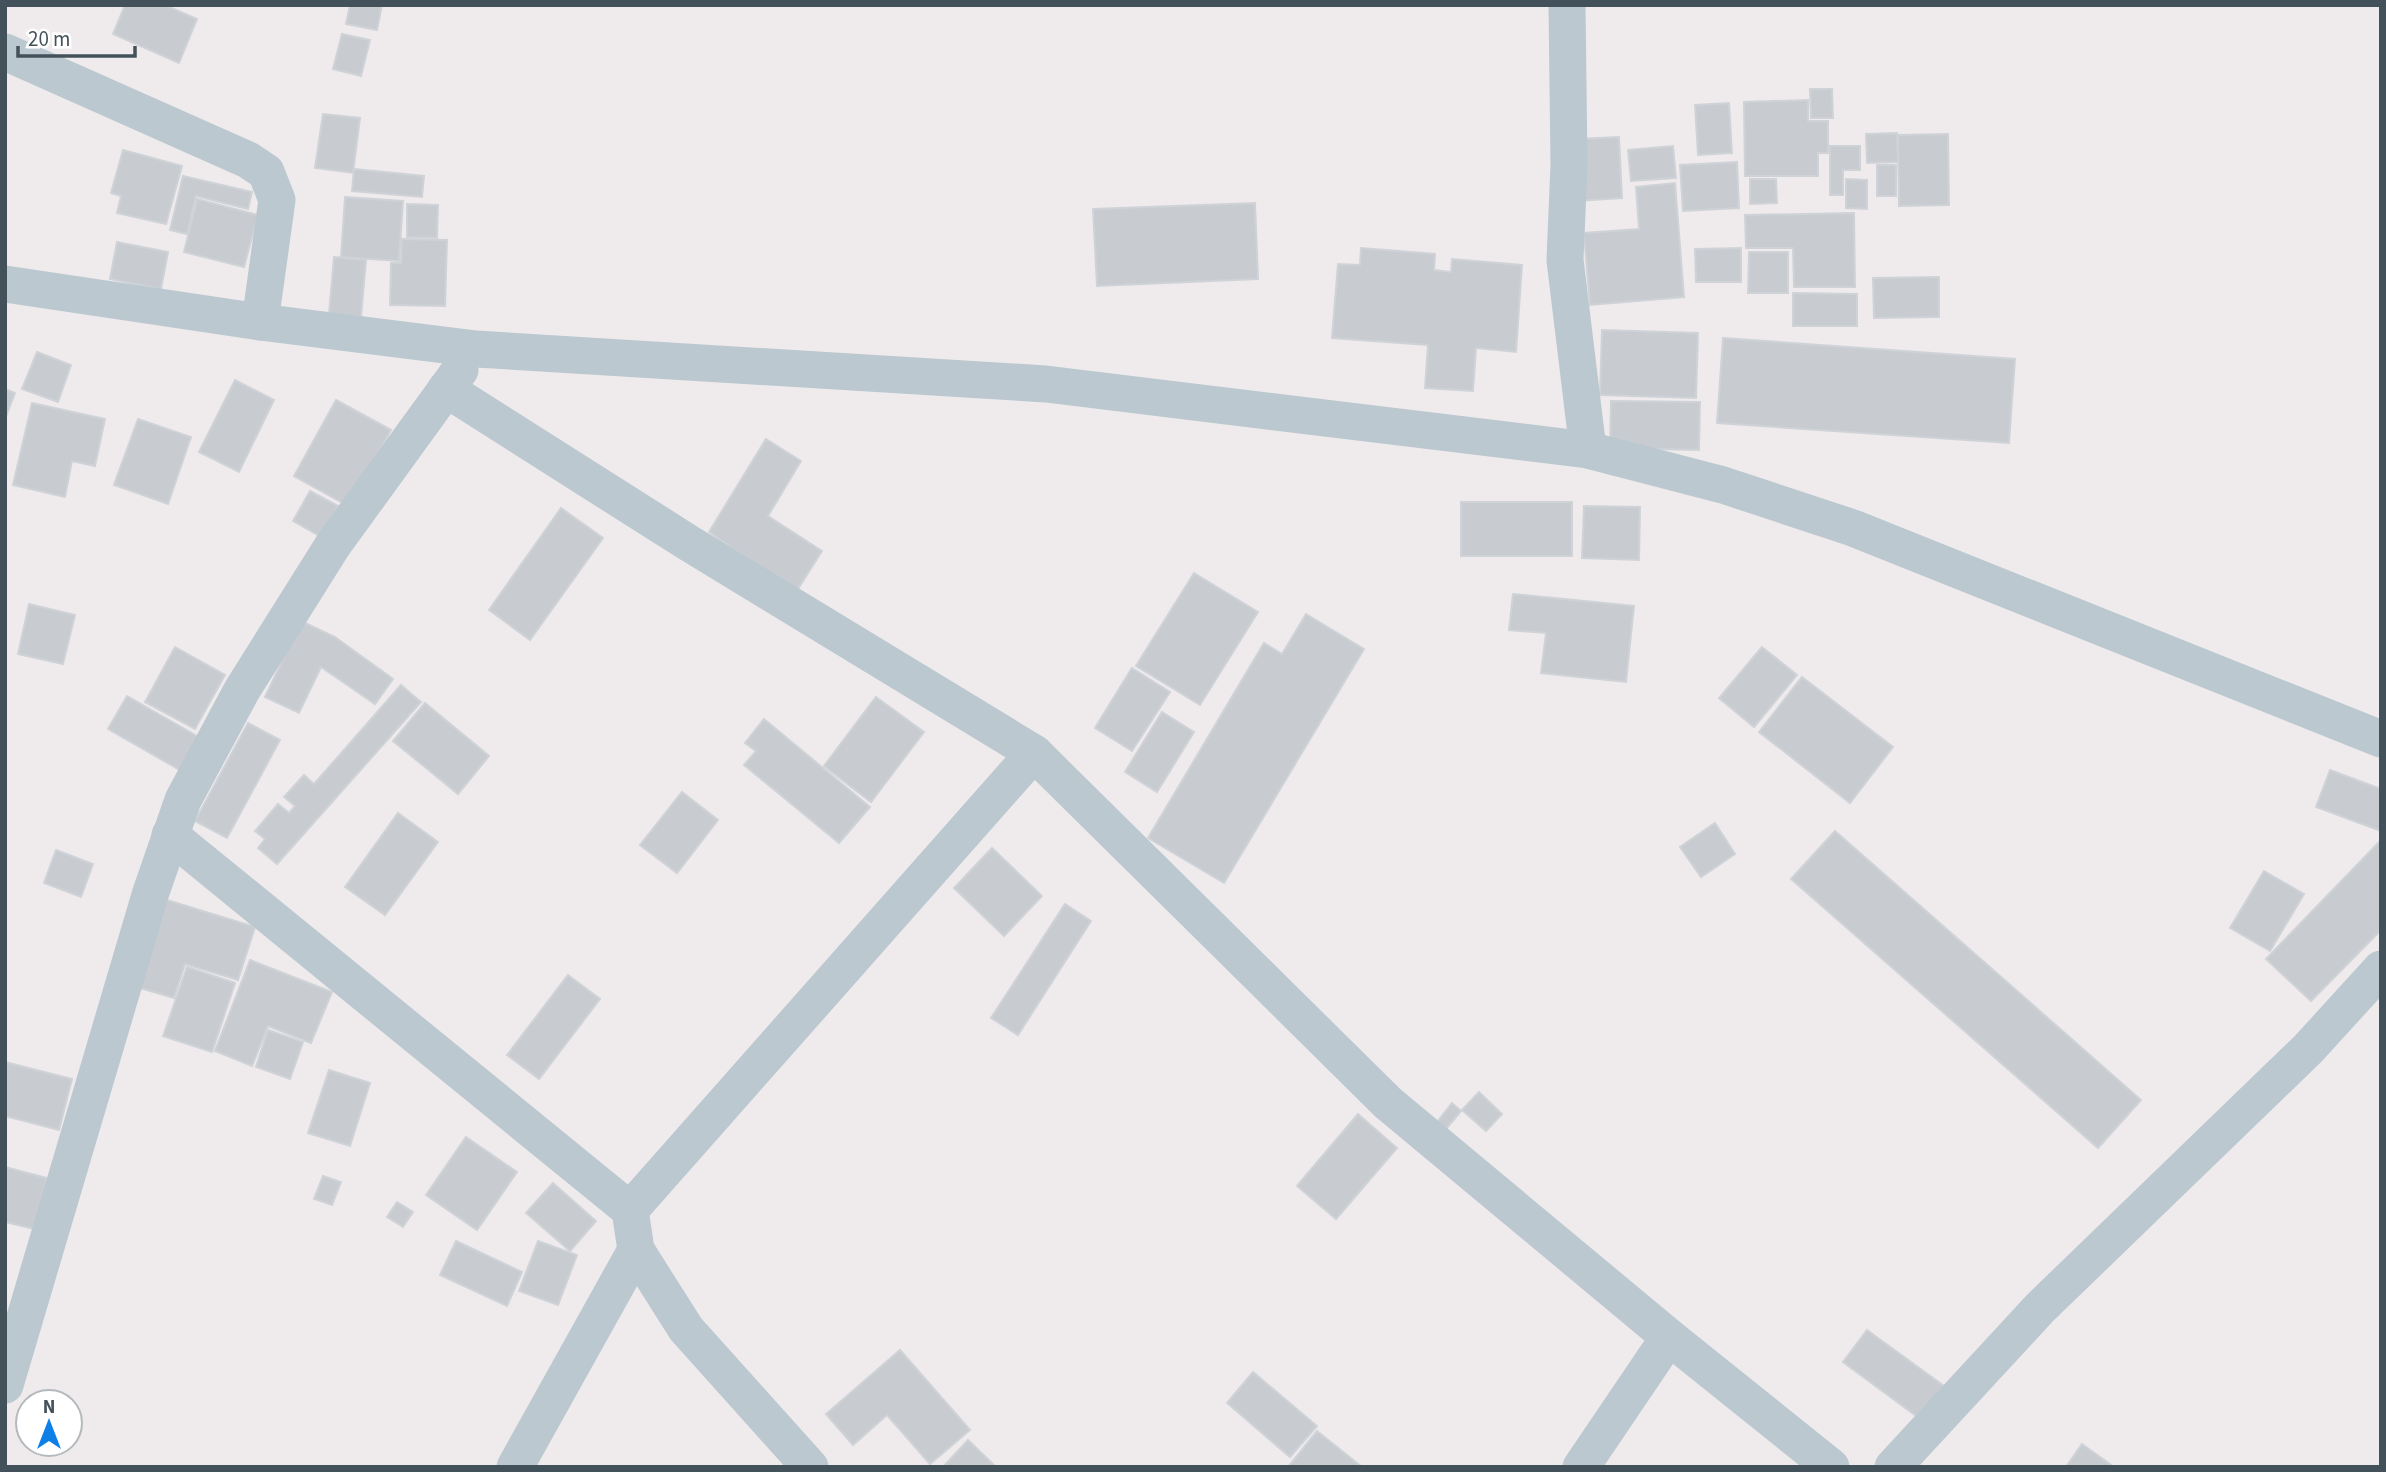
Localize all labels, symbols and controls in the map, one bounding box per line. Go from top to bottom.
scale bar [18,14,135,58]
text: 20 m [28,24,70,54]
north arrow [14,1388,84,1458]
text: N [43,1394,55,1421]

